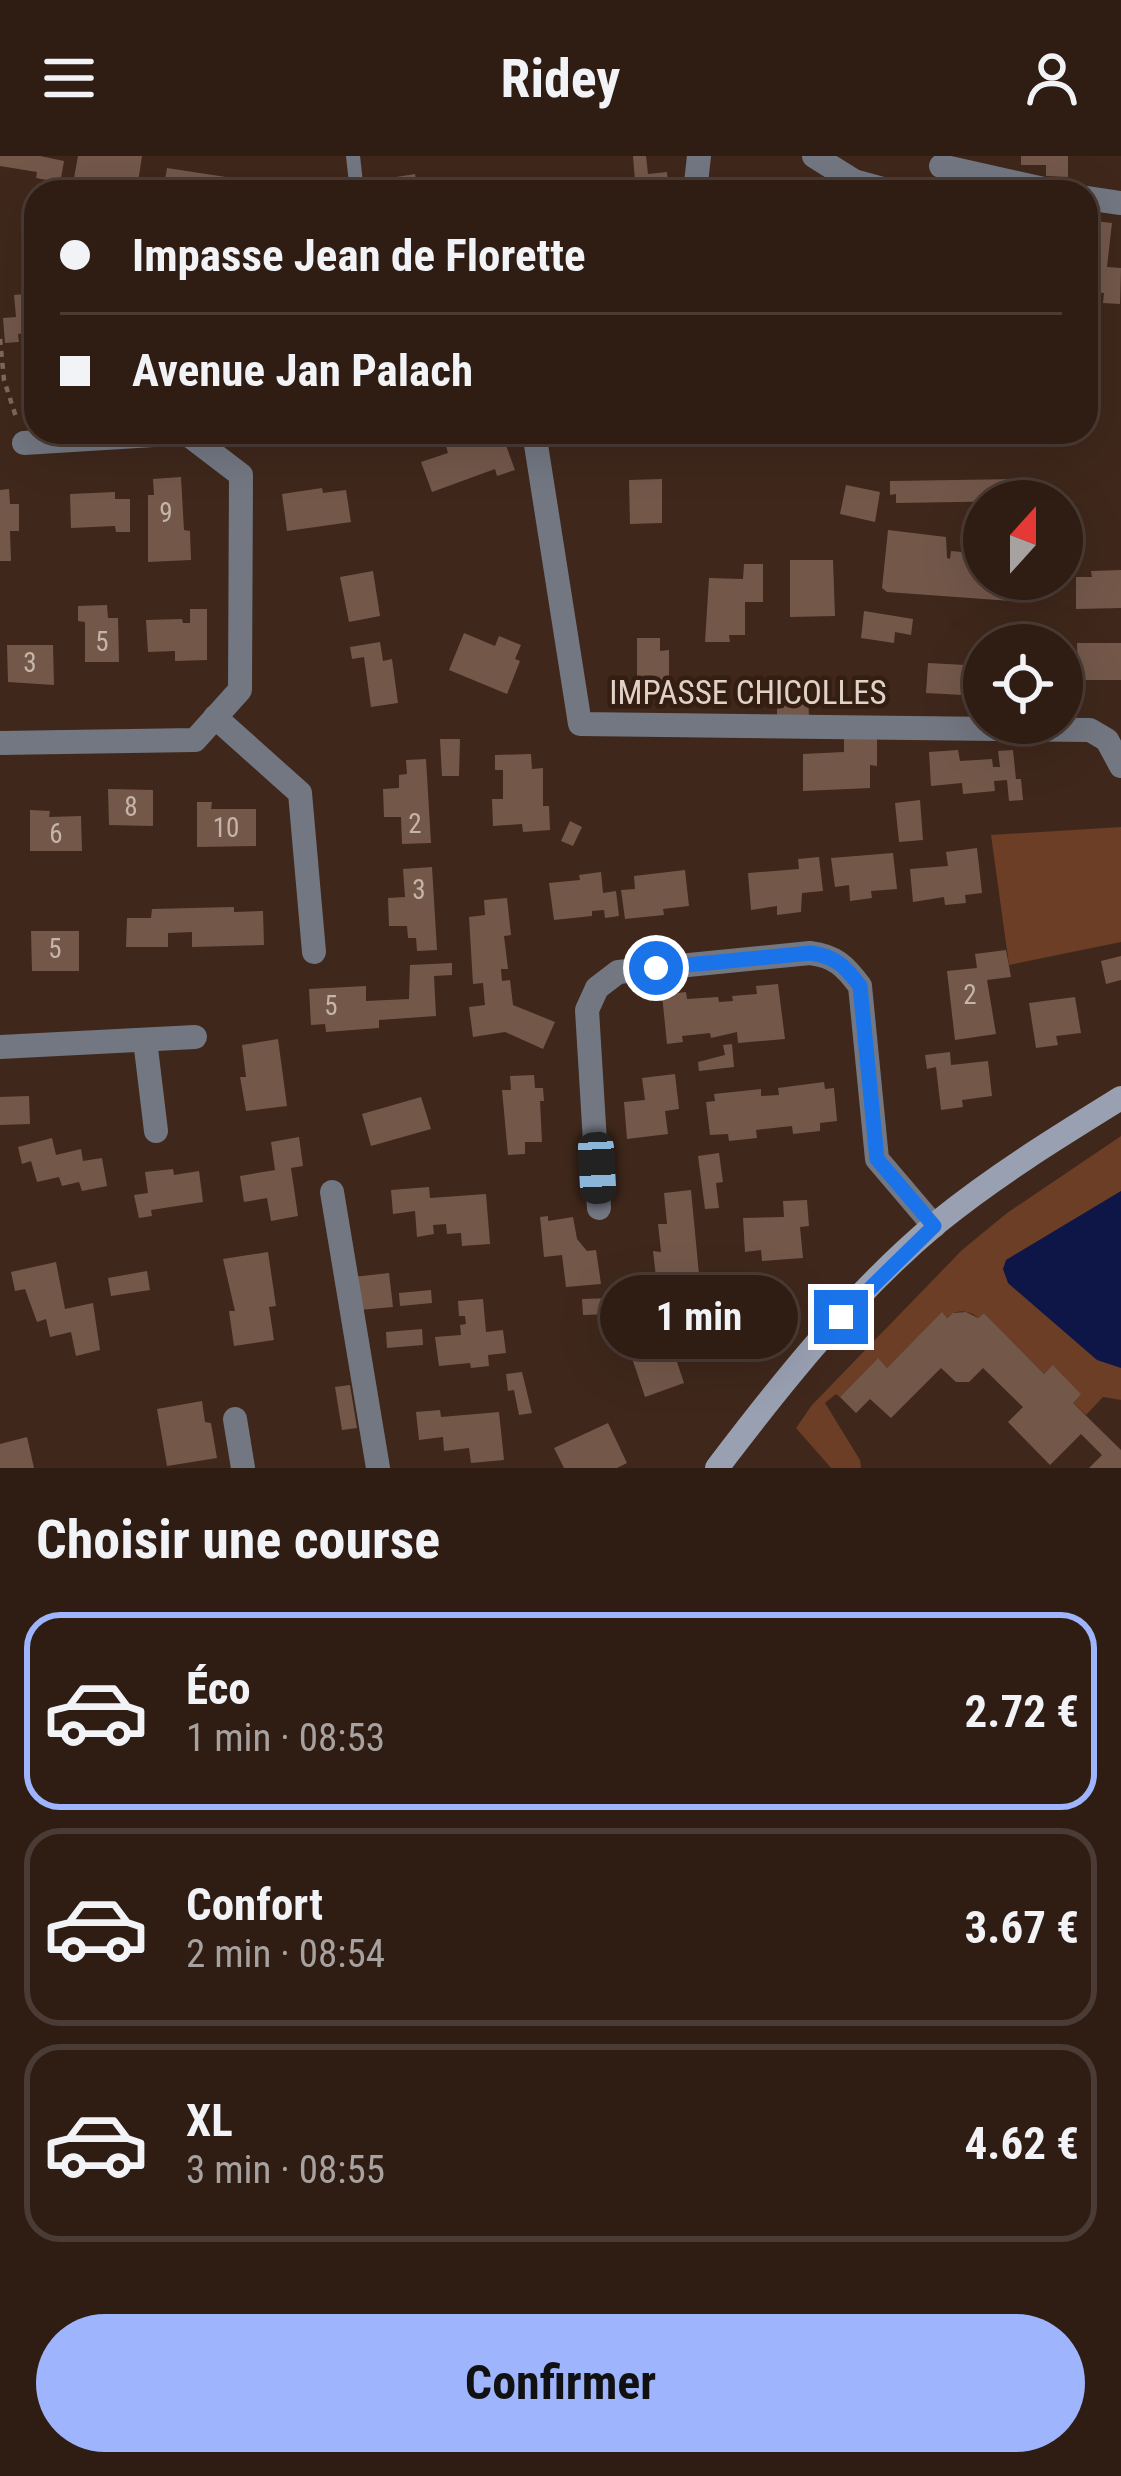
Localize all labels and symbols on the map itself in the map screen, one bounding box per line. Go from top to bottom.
north arrow [963,480,1083,600]
house number: 9 [159,497,173,529]
house number: 5 [95,626,109,658]
house number: 3 [23,647,37,679]
street label: IMPASSE CHICOLLES [609,673,887,712]
house number: 8 [124,791,138,823]
house number: 2 [408,808,422,840]
house number: 10 [213,812,239,844]
house number: 6 [49,818,63,850]
house number: 3 [412,874,426,906]
house number: 5 [48,933,62,965]
route start [629,941,683,995]
house number: 2 [963,979,977,1011]
house number: 5 [324,990,338,1022]
car [577,1131,617,1205]
callout: 1 min [601,1275,799,1359]
route end [814,1290,868,1344]

